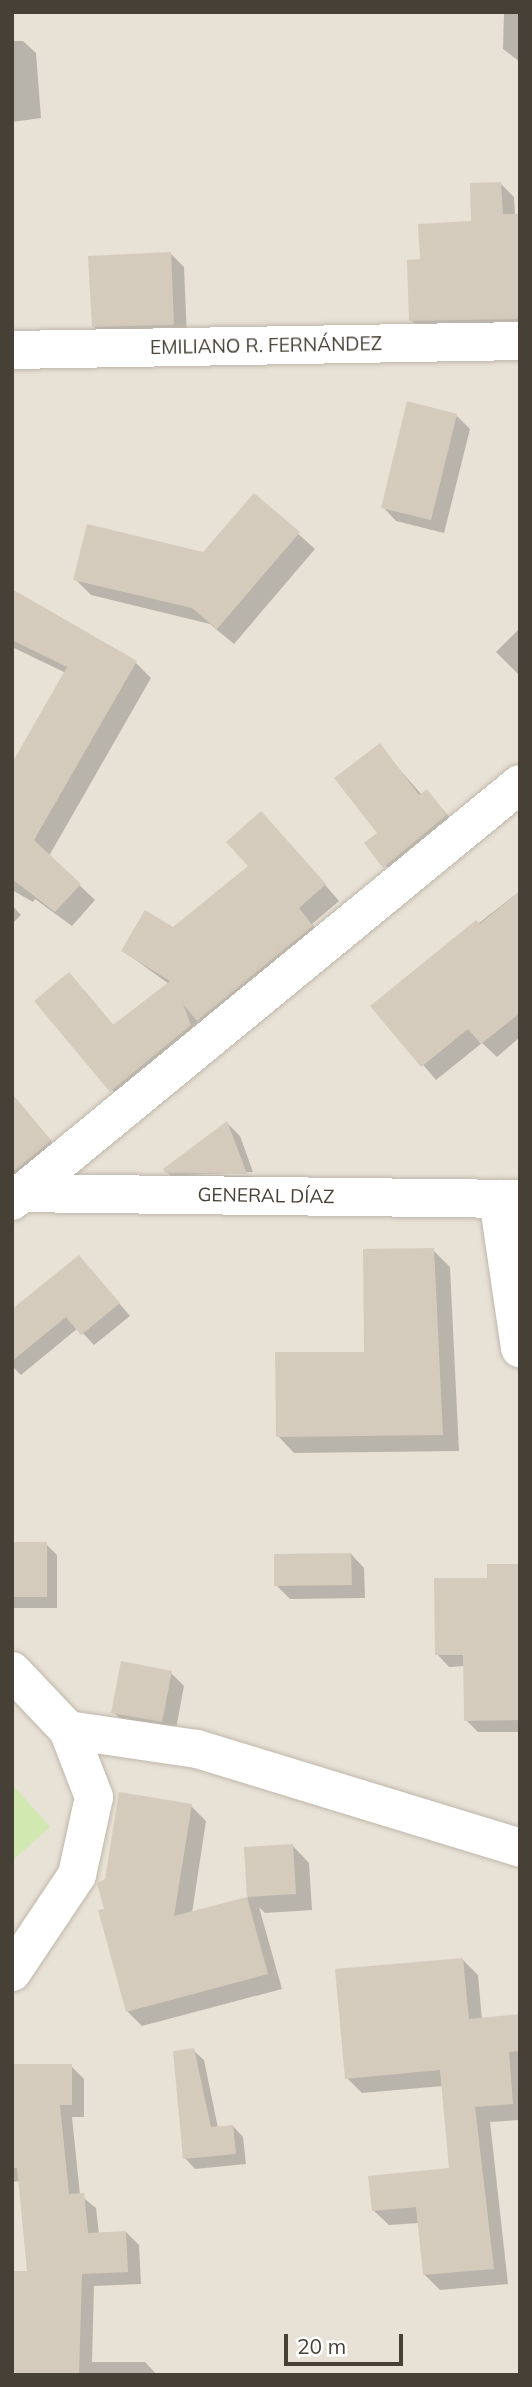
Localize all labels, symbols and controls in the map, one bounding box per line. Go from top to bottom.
street label: EMILIANO R. FERNÁNDEZ [150,333,382,359]
street label: GENERAL DÍAZ [197,1183,335,1209]
scale bar [287,2320,406,2364]
text: 20 m [297,2333,346,2359]

